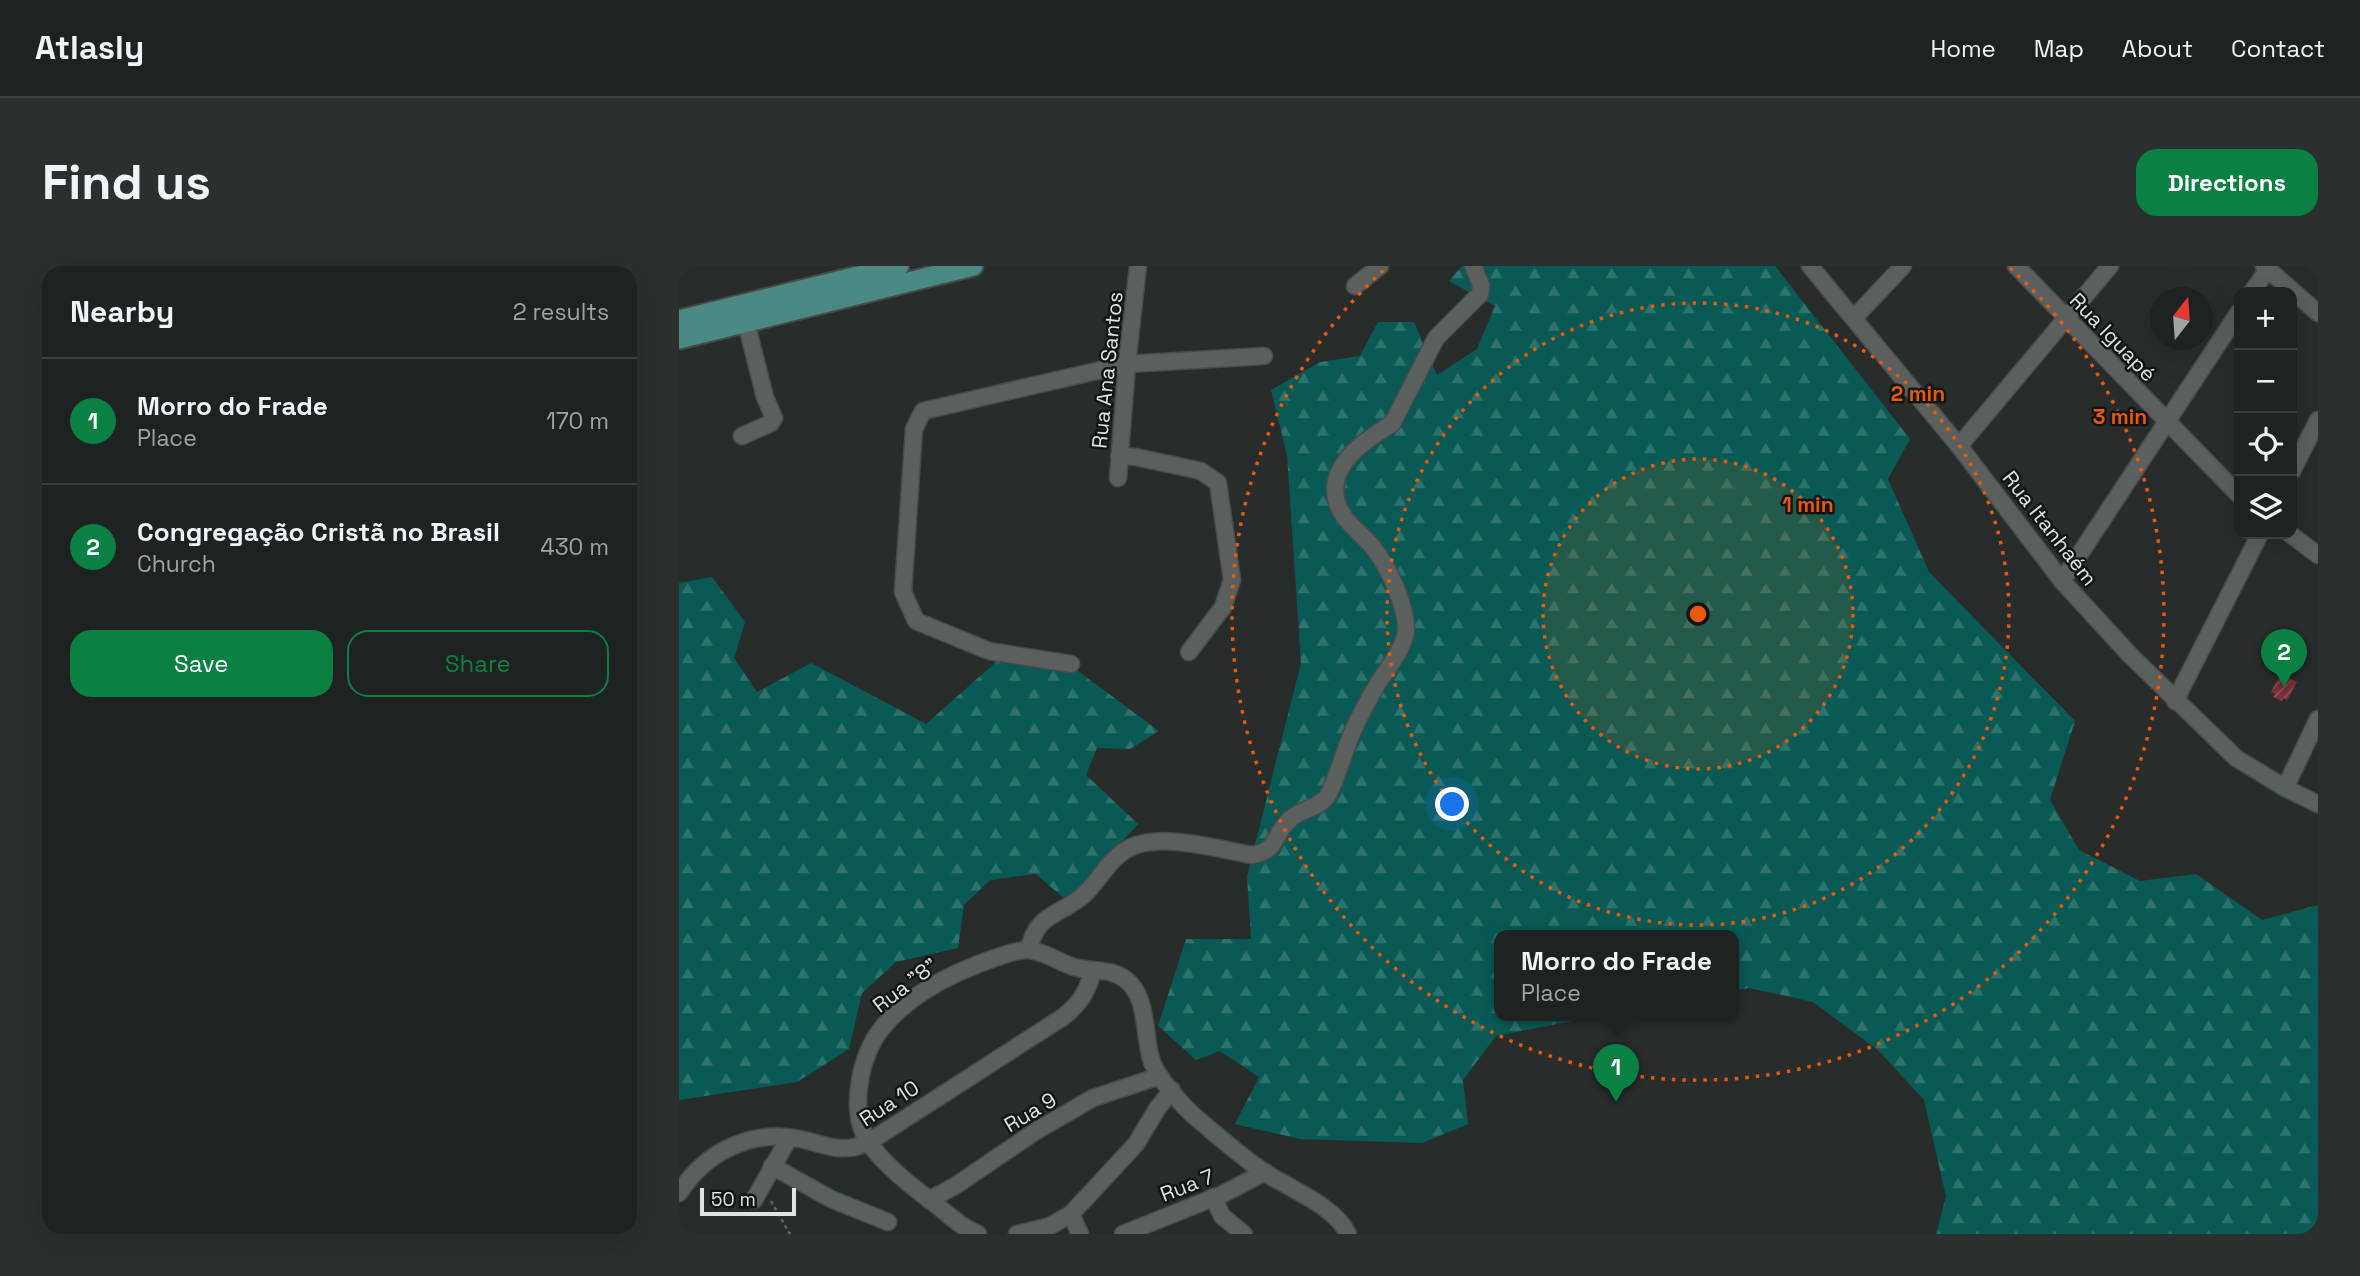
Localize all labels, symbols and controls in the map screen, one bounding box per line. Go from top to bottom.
text: Atlasly [35,27,144,69]
text: Home [1930,33,1996,64]
text: Map [2034,33,2084,64]
text: About [2122,33,2193,64]
text: Contact [2231,33,2325,64]
button: Directions [2136,149,2318,216]
text: Find us [42,151,211,213]
street label: Rua Iguapé [2064,287,2162,387]
north arrow [2150,287,2213,350]
map controls [2234,287,2297,539]
button: + [2234,287,2297,350]
street label: Rua Ana Santos [1085,290,1129,450]
text: Nearby [70,292,174,331]
text: 2 results [513,297,609,327]
button: − [2234,350,2297,413]
text: 2 min [1891,380,1945,407]
text: Morro do Frade [137,389,328,423]
text: 3 min [2093,403,2147,430]
text: 1 [88,406,98,436]
text: 170 m [546,406,609,436]
button: locate [2234,413,2297,476]
text: Place [137,423,197,453]
street label: Rua Itanhaém [1997,465,2103,591]
button: layers [2234,476,2297,539]
text: 1 min [1782,491,1834,518]
text: Congregação Cristã no Brasil [137,515,500,549]
text: 2 [86,532,100,562]
text: 430 m [540,532,609,562]
text: Church [137,549,216,579]
centre of rings [1686,602,1710,626]
pin: 2 [2261,629,2307,687]
button: Save [70,630,333,697]
button: Share [347,630,609,697]
your location [1435,787,1469,821]
popup [1494,930,1739,1021]
text: Morro do Frade [1521,944,1712,978]
street label: Rua "8" [867,952,943,1018]
text: Place [1521,978,1581,1008]
pin: 1 [1593,1044,1639,1102]
street label: Rua 10 [854,1074,924,1132]
street label: Rua 9 [999,1086,1061,1138]
street label: Rua 7 [1156,1162,1218,1208]
scale bar [700,1185,796,1217]
text: 50 m [711,1187,756,1212]

